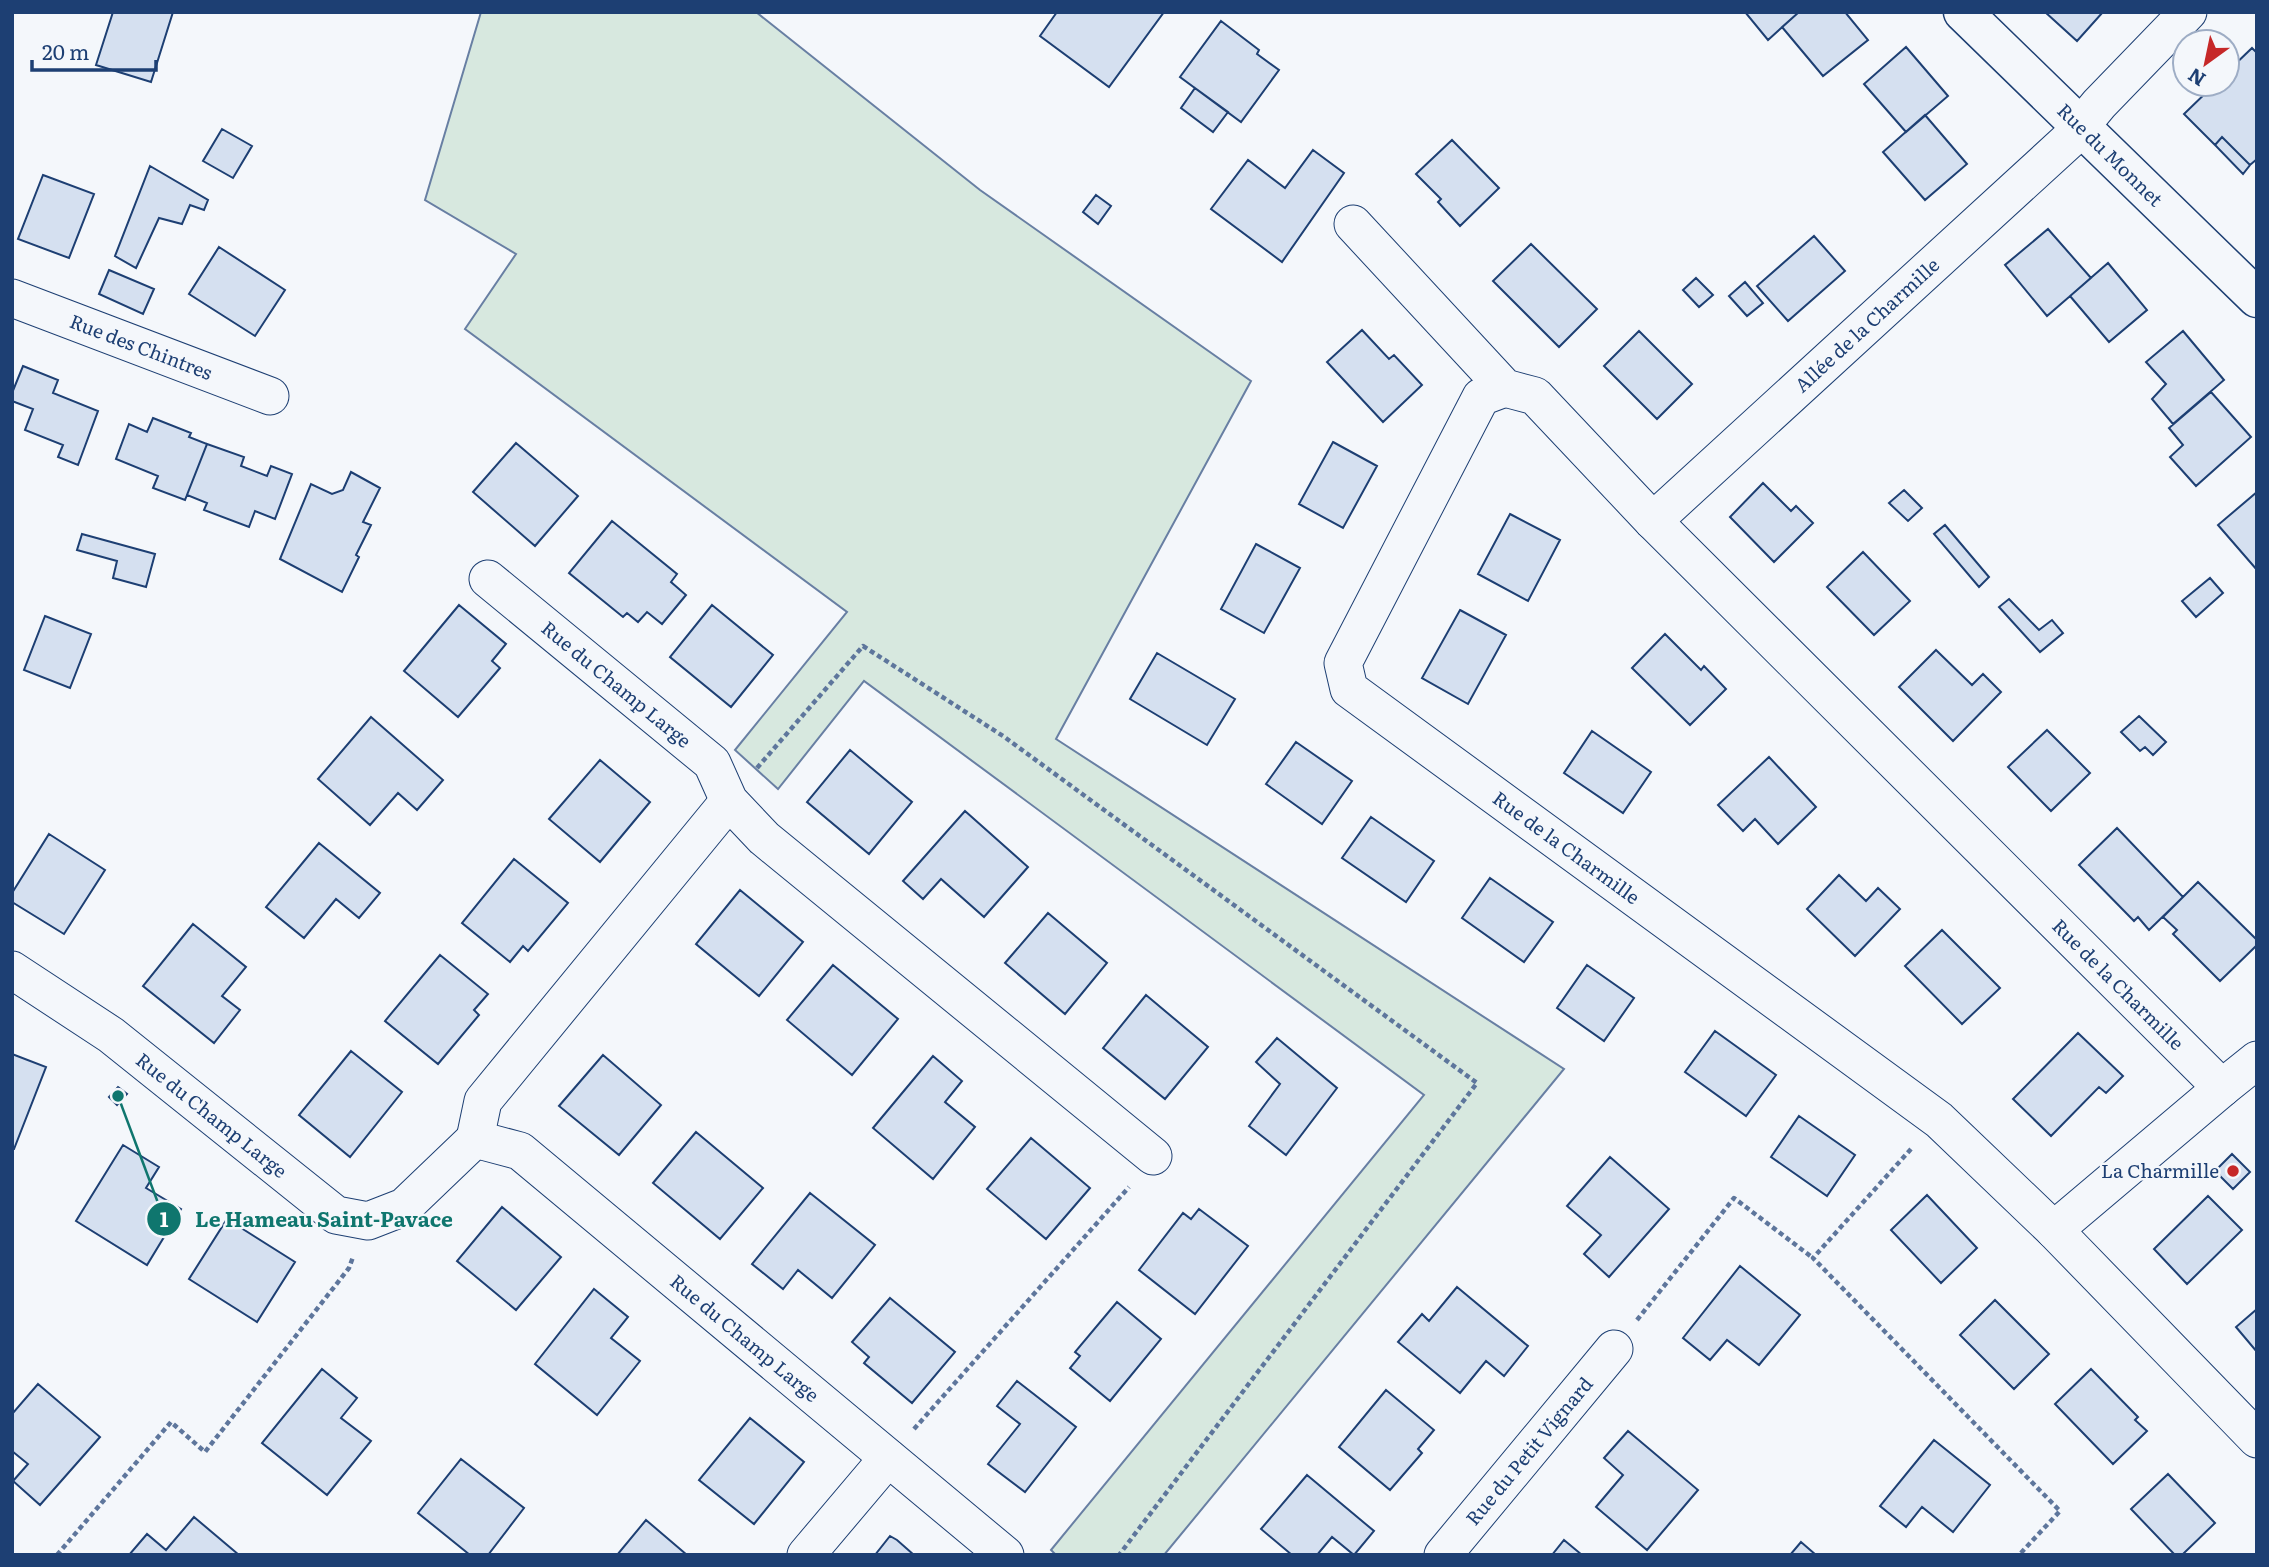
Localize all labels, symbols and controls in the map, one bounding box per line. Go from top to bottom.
scale bar [32,28,156,72]
north arrow [2171,28,2241,98]
text: 20 m [42,35,89,66]
text: N [2182,62,2211,94]
street label: Rue du Monnet [2052,96,2170,212]
street label: Allée de la Charmille [1788,251,1945,398]
street label: Rue des Chintres [66,306,217,386]
street label: Rue du Champ Large [536,614,698,754]
street label: Rue de la Charmille [1487,784,1646,910]
street label: Rue de la Charmille [2046,912,2191,1056]
street label: Rue du Champ Large [130,1045,294,1184]
place label: La Charmille [2101,1156,2219,1184]
marker: La Charmille [2225,1163,2241,1179]
callout: Le Hameau Saint-Pavace [147,1198,467,1240]
text: 1 [160,1202,169,1233]
text: Le Hameau Saint-Pavace [195,1202,453,1233]
street label: Rue du Champ Large [665,1267,826,1408]
street label: Rue du Petit Vignard [1458,1370,1599,1531]

